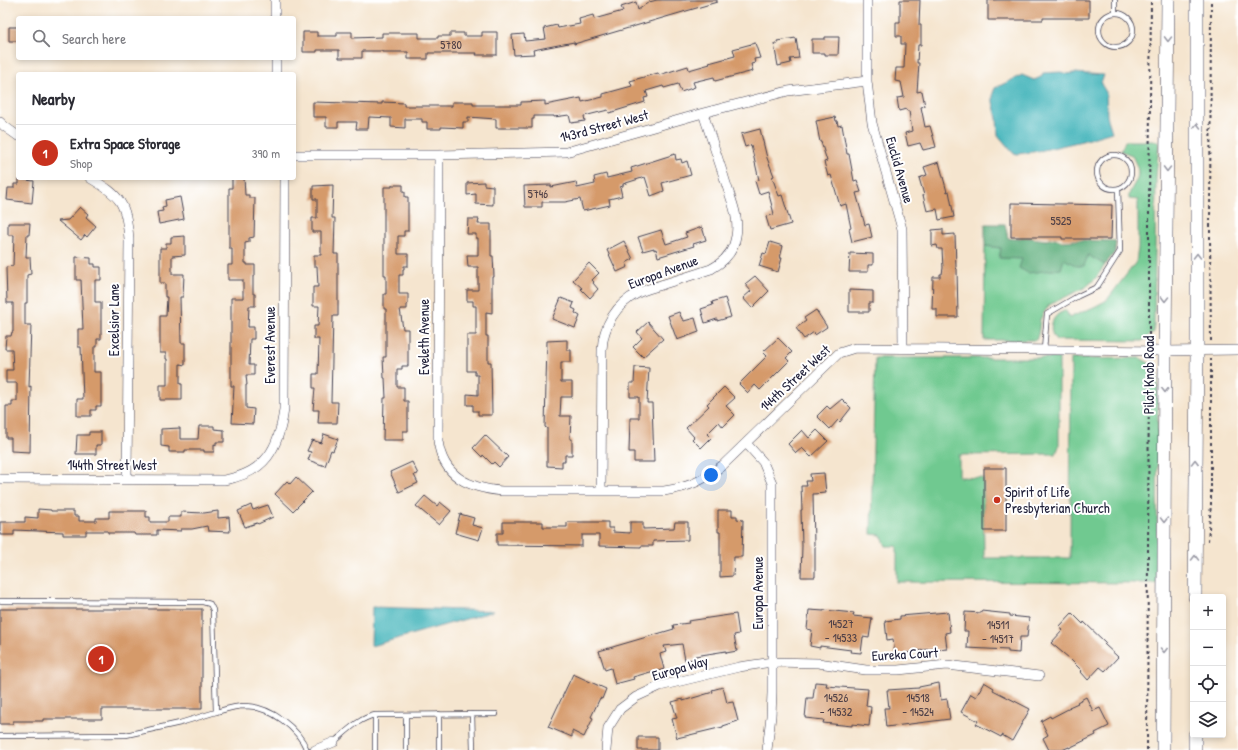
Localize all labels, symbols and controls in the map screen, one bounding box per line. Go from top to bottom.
search box [16,16,296,60]
icon: search [30,27,52,49]
text: Search here [62,28,126,49]
house number: 5780 [440,36,462,53]
one-way arrow [1164,36,1172,42]
text: Nearby [32,87,75,110]
street label: 143rd Street West [558,105,650,146]
one-way arrow [1193,123,1201,129]
text: Extra Space Storage [70,133,180,154]
street label: Euclid Avenue [882,134,919,206]
text: 1 [43,144,47,162]
text: 390 m [252,144,280,162]
text: Shop [70,154,92,172]
one-way arrow [1162,166,1171,172]
house number: 5746 [528,185,548,202]
house number: 5525 [1051,212,1071,229]
street label: Europa Avenue [625,250,701,294]
one-way arrow [1193,253,1201,259]
street label: Excelsior Lane [104,283,123,356]
one-way arrow [1161,296,1169,302]
street label: Eveleth Avenue [414,299,433,375]
street label: Everest Avenue [260,306,279,384]
street label: Pilot Knob Road [1139,335,1158,414]
street label: 144th Street West [755,340,834,415]
one-way arrow [1161,387,1169,393]
street label: 144th Street West [67,455,157,474]
one-way arrow [1191,459,1200,465]
your location [701,465,721,485]
place label: Spirit of Life Presbyterian Church [1005,482,1110,518]
marker: Spirit of Life Presbyterian Church [992,495,1002,505]
one-way arrow [1160,517,1168,523]
one-way arrow [1191,555,1199,561]
street label: Europa Avenue [748,556,768,630]
map controls [1190,594,1226,738]
button: + [1190,594,1226,630]
house number: 14527 - 14533 [825,615,857,646]
house number: 14511 - 14517 [982,616,1014,647]
button: − [1190,630,1226,666]
street label: Eureka Court [871,642,939,665]
pin: 1 [88,644,114,674]
one-way arrow [1159,647,1168,653]
street label: Europa Way [650,650,710,686]
button: locate [1190,666,1226,702]
house number: 14526 - 14532 [820,689,853,720]
house number: 14518 - 14524 [902,689,934,720]
button: layers [1190,702,1226,738]

